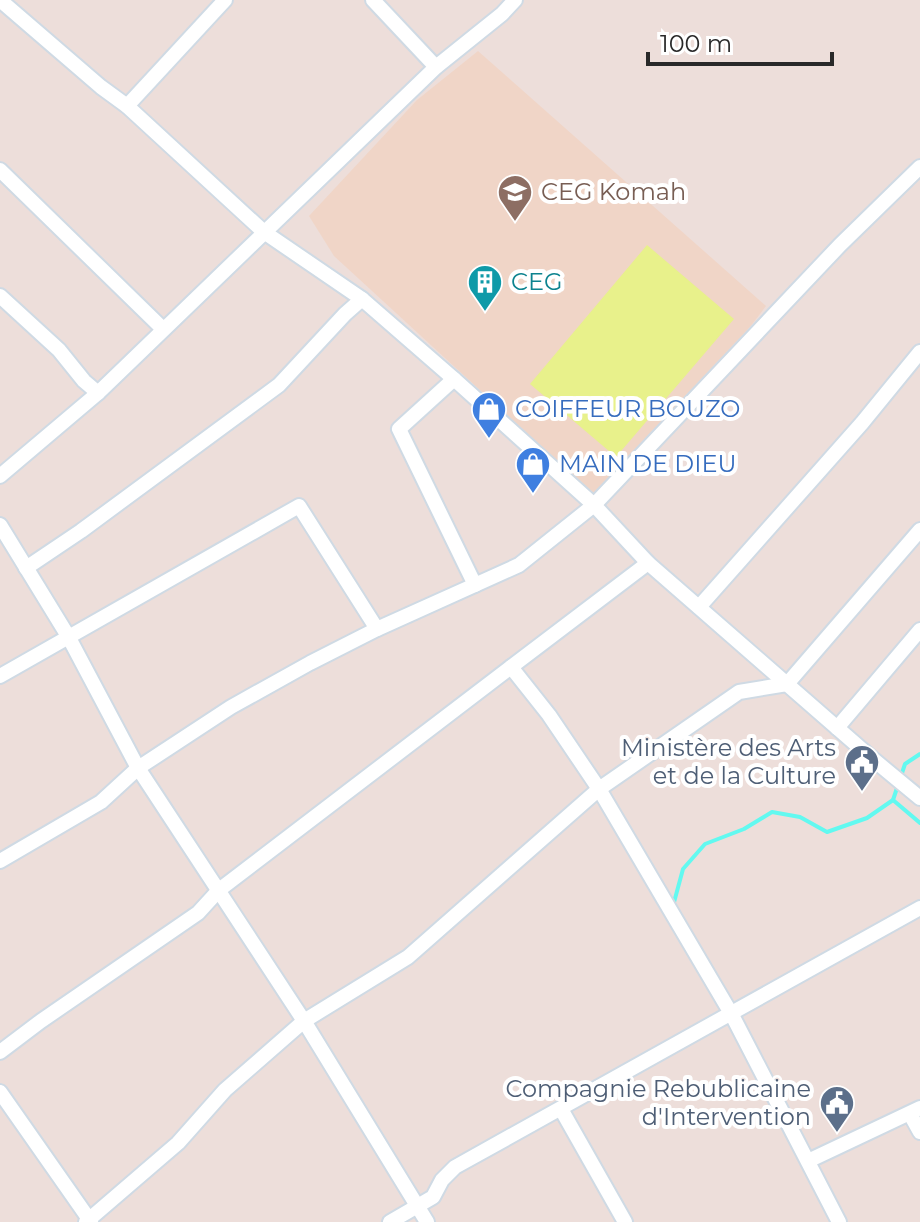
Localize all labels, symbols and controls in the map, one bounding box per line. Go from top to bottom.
scale bar [648,16,832,66]
text: 100 m [660,29,732,58]
school or university icon: CEG Komah [496,173,534,223]
place label: CEG Komah [541,177,686,206]
building icon: CEG [466,263,504,313]
place label: CEG [511,267,563,296]
shop icon: COIFFEUR BOUZO [470,390,508,440]
place label: COIFFEUR BOUZO [515,394,740,423]
shop icon: MAIN DE DIEU [514,445,552,495]
place label: MAIN DE DIEU [559,449,736,478]
place label: Ministère des Arts et de la Culture [621,733,836,790]
public building icon: Ministère des Arts et de la Culture [843,743,881,793]
place label: Compagnie Rebublicaine d'Intervention [505,1074,811,1131]
public building icon: Compagnie Rebublicaine d'Intervention [818,1084,856,1134]

